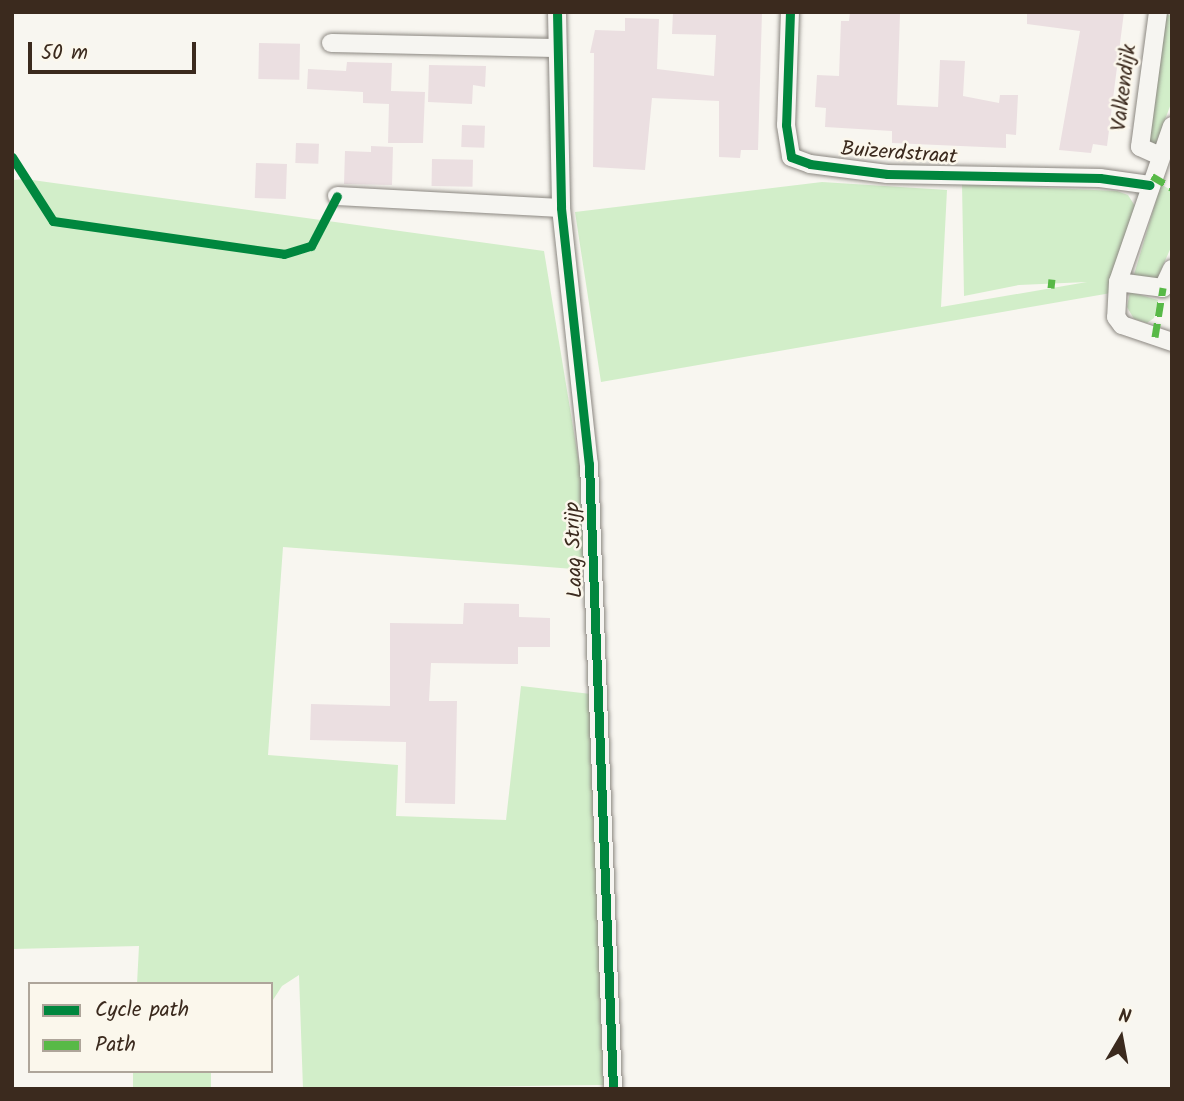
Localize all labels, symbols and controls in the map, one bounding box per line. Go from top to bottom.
scale bar [32,28,200,72]
text: 50 m [41,37,88,70]
street label: Valkendijk [1107,43,1143,133]
street label: Buizerdstraat [840,137,958,171]
street label: Laag Strijp [561,502,589,598]
legend [28,982,273,1073]
text: Cycle path [95,994,189,1027]
text: N [1116,1002,1133,1033]
north arrow [1086,1003,1156,1073]
text: Path [95,1029,136,1062]

